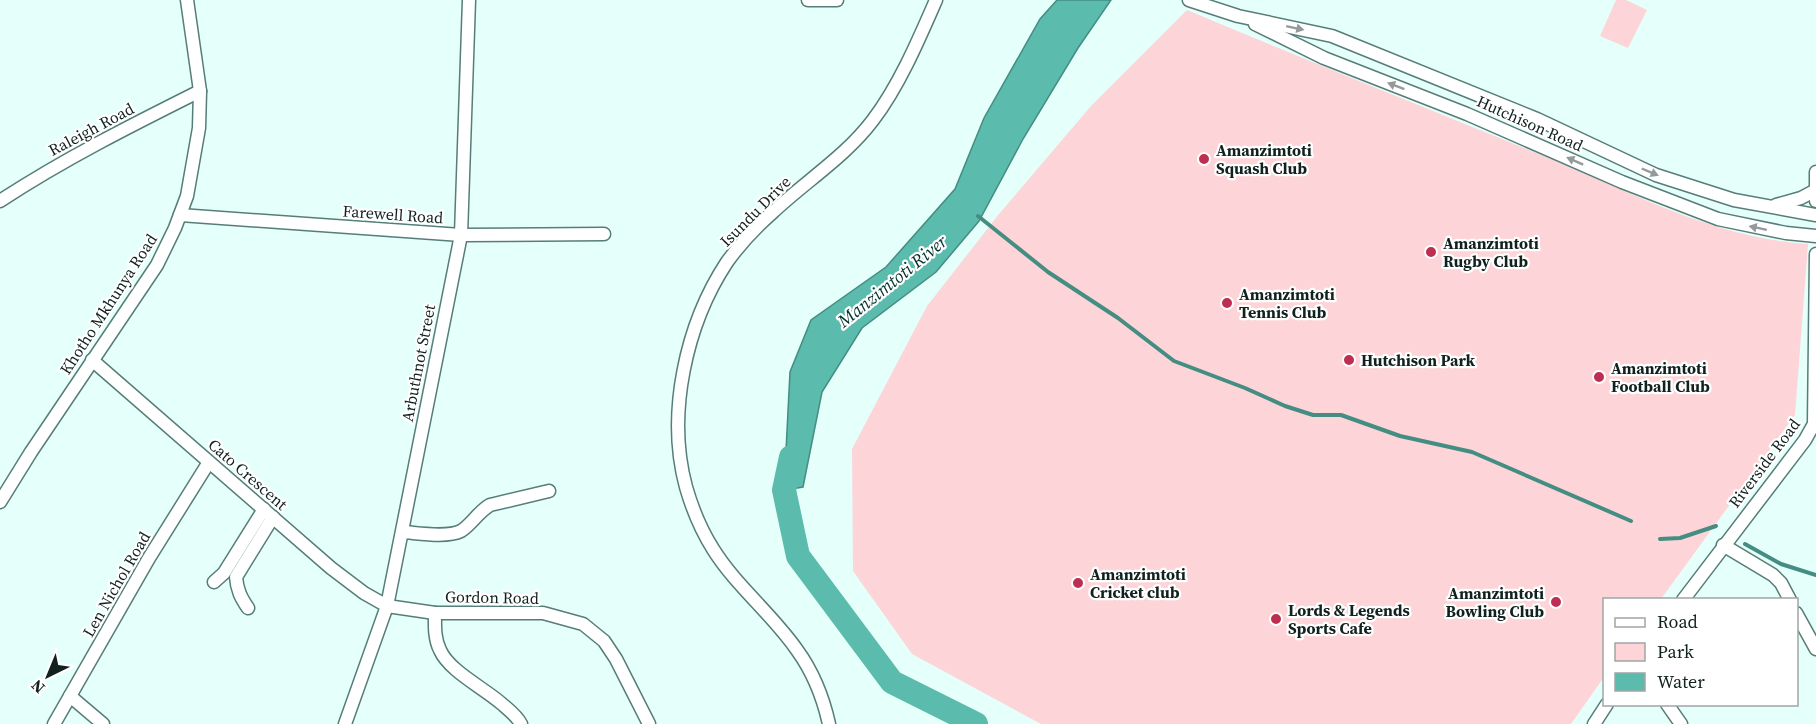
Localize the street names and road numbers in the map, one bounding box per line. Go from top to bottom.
street label: Hutchison Road [1473,90,1587,156]
street label: Raleigh Road [44,97,138,161]
street label: Isundu Drive [715,171,795,251]
street label: Farewell Road [342,200,444,228]
street label: Khotho Mkhunya Road [54,229,162,379]
street label: Arbuthnot Street [396,302,440,424]
street label: Riverside Road [1723,414,1805,512]
street label: Cato Crescent [204,433,293,515]
street label: Len Nichol Road [77,527,155,641]
street label: Gordon Road [445,585,539,609]

